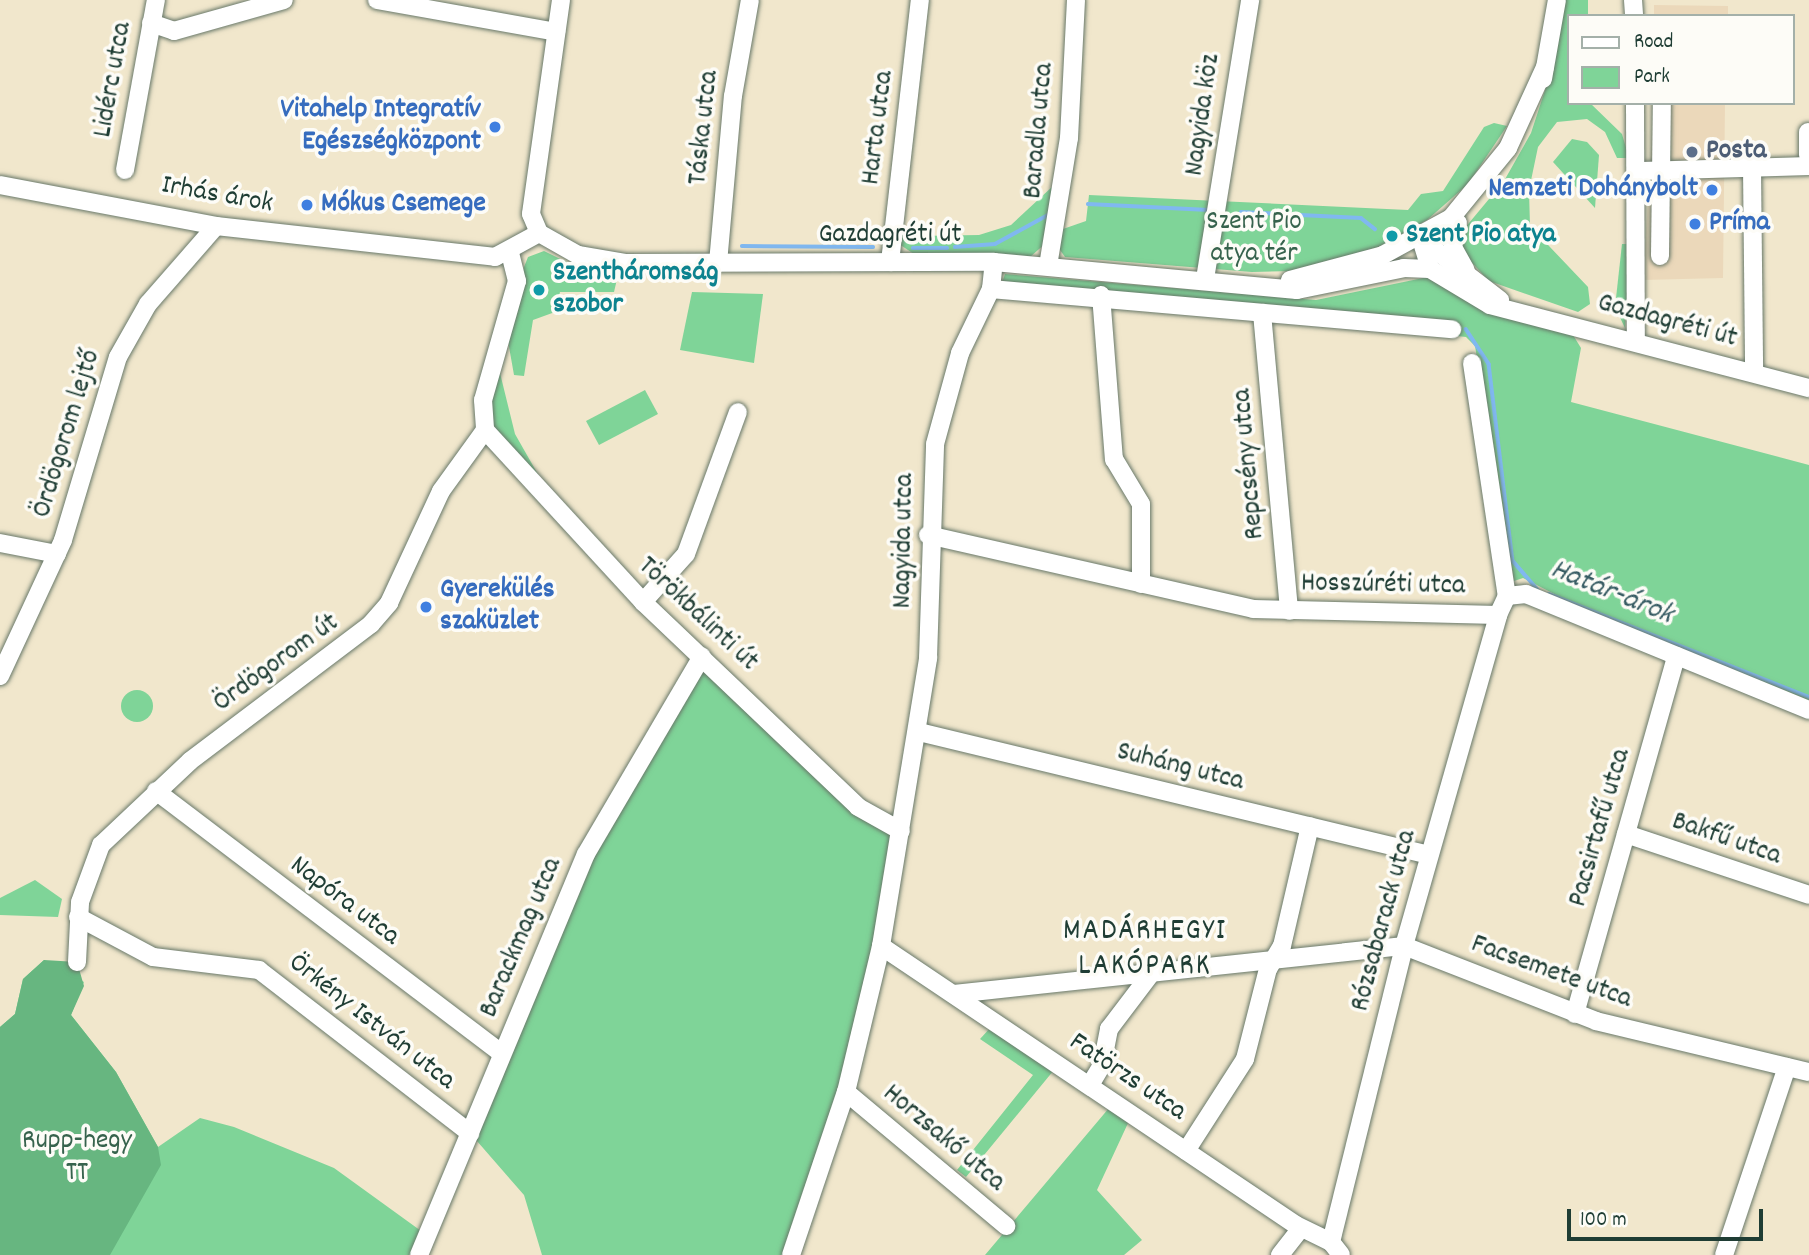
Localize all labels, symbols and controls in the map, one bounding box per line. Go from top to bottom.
legend [1568,14,1795,105]
street label: Lidérc utca [87,20,141,140]
text: Road [1634,28,1673,58]
street label: Nagyida köz [1179,52,1229,178]
street label: Baradla utca [1017,62,1063,200]
text: Park [1634,63,1670,93]
street label: Táska utca [682,69,728,187]
street label: Harta utca [855,69,903,187]
place label: Vitahelp Integratív Egészségközpont [281,94,481,160]
marker: Vitahelp Integratív Egészségközpont [487,119,503,135]
place label: Posta [1706,135,1766,169]
marker: Posta [1684,144,1700,160]
street label: Irhás árok [159,170,275,222]
place label: Nemzeti Dohánybolt [1488,173,1698,207]
marker: Nemzeti Dohánybolt [1704,182,1720,198]
place label: Mókus Csemege [321,188,486,222]
marker: Mókus Csemege [299,197,315,213]
park label: Szent Pio atya tér [1206,206,1302,272]
place label: Príma [1709,207,1770,241]
marker: Príma [1687,216,1703,232]
street label: Gazdagréti út [818,219,962,253]
place label: Szent Pio atya [1406,219,1556,253]
marker: Szent Pio atya [1384,228,1400,244]
place label: Szentháromság szobor [553,257,718,323]
marker: Szentháromság szobor [531,282,547,298]
street label: Gazdagréti út [1594,287,1740,357]
street label: Ördögorom lejtő [27,346,109,522]
street label: Repcsény utca [1227,387,1273,541]
street label: Nagyida utca [887,473,923,609]
street label: Törökbálinti út [630,551,764,679]
water label: Határ-árok [1545,553,1677,635]
street label: Hosszúréti utca [1301,568,1465,604]
place label: Gyerekülés szaküzlet [440,574,555,640]
marker: Gyerekülés szaküzlet [418,599,434,615]
street label: Ördögorom út [208,607,346,721]
street label: Suháng utca [1113,736,1247,800]
street label: Pacsirtafű utca [1562,745,1640,911]
street label: Bakfű utca [1667,806,1785,874]
street label: Rózsabarack utca [1345,827,1425,1015]
street label: Napóra utca [282,850,406,954]
street label: Barackmag utca [473,853,571,1023]
district label: MADÁRHEGYI LAKÓPARK [1064,915,1226,986]
street label: Facsemete utca [1466,928,1636,1018]
street label: Örkény István utca [281,947,461,1099]
street label: Fatörzs utca [1062,1026,1192,1130]
street label: Horzsakő utca [875,1078,1011,1200]
park label: Rupp-hegy TT [22,1125,132,1191]
scale bar [1571,1196,1767,1240]
text: 100 m [1580,1206,1627,1236]

